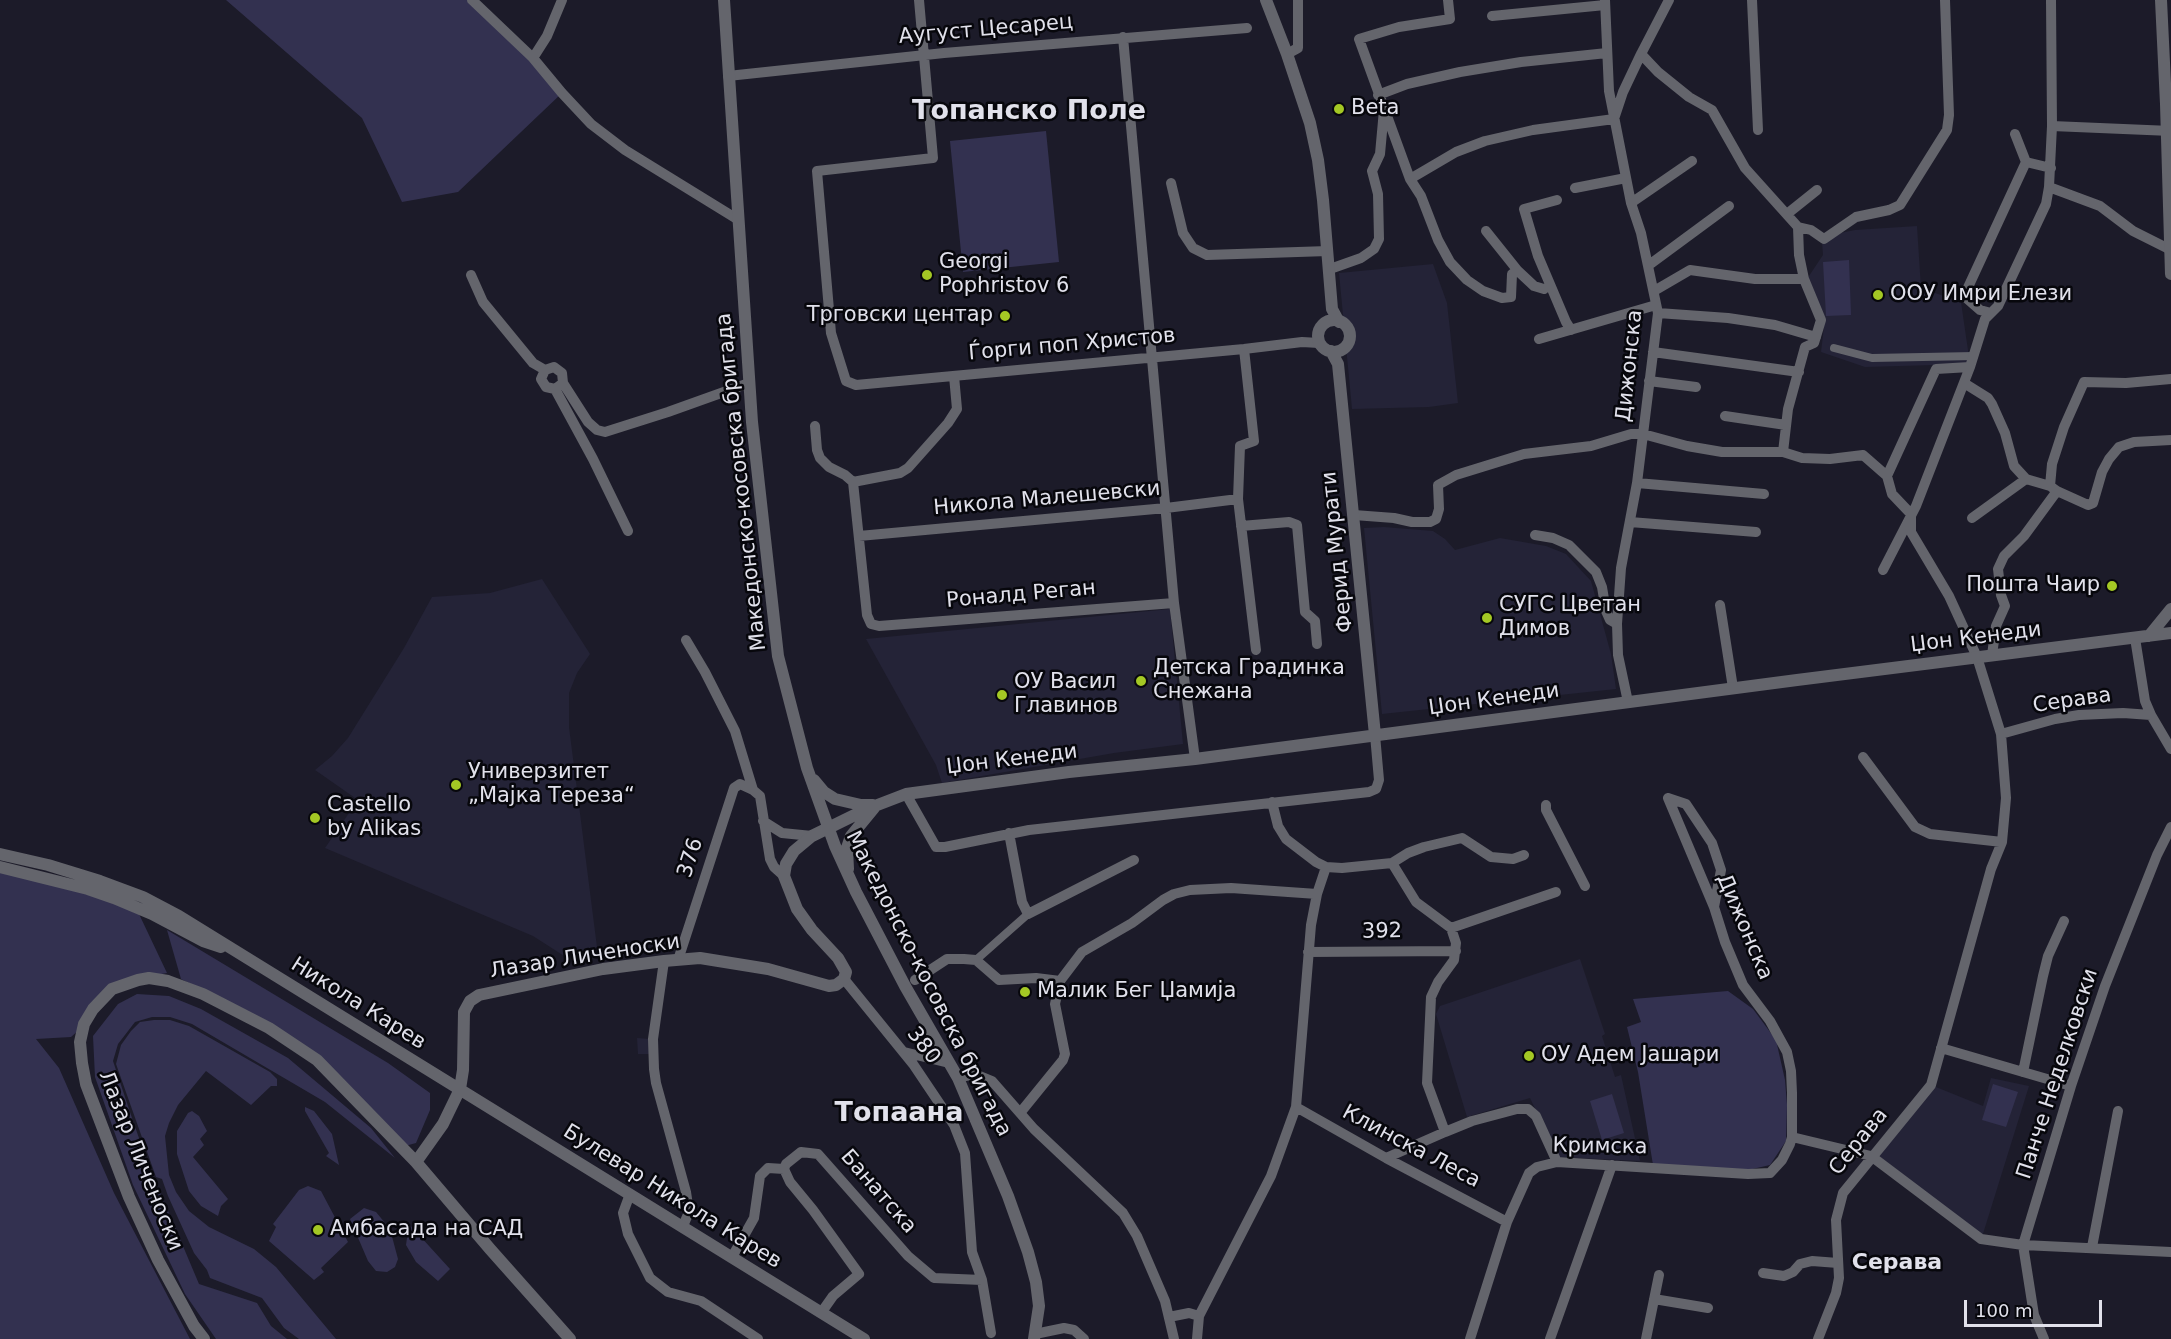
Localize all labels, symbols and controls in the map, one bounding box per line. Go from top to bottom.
street label: Аугуст Цесарец [898,10,1074,50]
district label: Топанско Поле [912,96,1146,128]
place label: Beta [1351,96,1399,122]
marker: Beta [1332,102,1346,116]
place label: Georgi Pophristov 6 [939,250,1069,300]
marker: Georgi Pophristov 6 [920,268,934,282]
place label: ООУ Имри Елези [1890,282,2072,308]
marker: ООУ Имри Елези [1871,288,1885,302]
place label: Трговски центар [807,303,993,329]
marker: Трговски центар [998,309,1012,323]
street label: Дижонска [1612,309,1648,423]
street label: Македонско-косовска бригада [712,312,772,652]
street label: Ѓорги поп Христов [967,323,1177,367]
street label: Ферид Мурати [1317,470,1359,634]
street label: Никола Малешевски [933,477,1161,521]
place label: Пошта Чаир [1966,573,2100,599]
street label: Роналд Реган [945,576,1097,614]
marker: Пошта Чаир [2105,579,2119,593]
place label: СУГС Цветан Димов [1499,593,1641,643]
marker: СУГС Цветан Димов [1480,611,1494,625]
street label: Џон Кенеди [1909,617,2043,659]
place label: Детска Градинка Снежана [1153,656,1345,706]
place label: ОУ Васил Главинов [1014,670,1118,720]
marker: Детска Градинка Снежана [1134,674,1148,688]
street label: Џон Кенеди [1427,678,1561,722]
street label: Серава [2031,683,2113,719]
marker: ОУ Васил Главинов [995,688,1009,702]
street label: Џон Кенеди [945,739,1079,781]
place label: Универзитет „Мајка Тереза“ [468,760,635,810]
marker: Универзитет „Мајка Тереза“ [449,778,463,792]
place label: Castello by Alikas [327,793,421,843]
marker: Castello by Alikas [308,811,322,825]
street label: Македонско-косовска бригада [840,827,1016,1141]
street label: 376 [673,835,709,881]
street label: Дижонска [1710,870,1778,984]
street label: 392 [1362,919,1402,945]
street label: Лазар Личеноски [488,930,682,984]
street label: Никола Карев [286,952,430,1056]
street label: Панче Неделковски [2012,966,2104,1182]
place label: Малик Бег Џамија [1037,979,1236,1005]
marker: Малик Бег Џамија [1018,985,1032,999]
street label: 380 [901,1022,945,1070]
place label: ОУ Адем Јашари [1541,1043,1719,1069]
marker: ОУ Адем Јашари [1522,1049,1536,1063]
street label: Лазар Личеноски [92,1067,188,1255]
district label: Топаана [835,1098,963,1130]
street label: Клинска Леса [1338,1100,1484,1194]
street label: Серава [1824,1103,1894,1181]
street label: Булевар Никола Карев [558,1119,786,1275]
street label: Кримска [1552,1134,1648,1160]
street label: Банатска [835,1145,921,1239]
place label: Амбасада на САД [330,1217,523,1243]
marker: Амбасада на САД [311,1223,325,1237]
district label: Серава [1852,1250,1942,1276]
scale bar [1967,1288,2105,1326]
text: 100 m [1975,1300,2033,1321]

